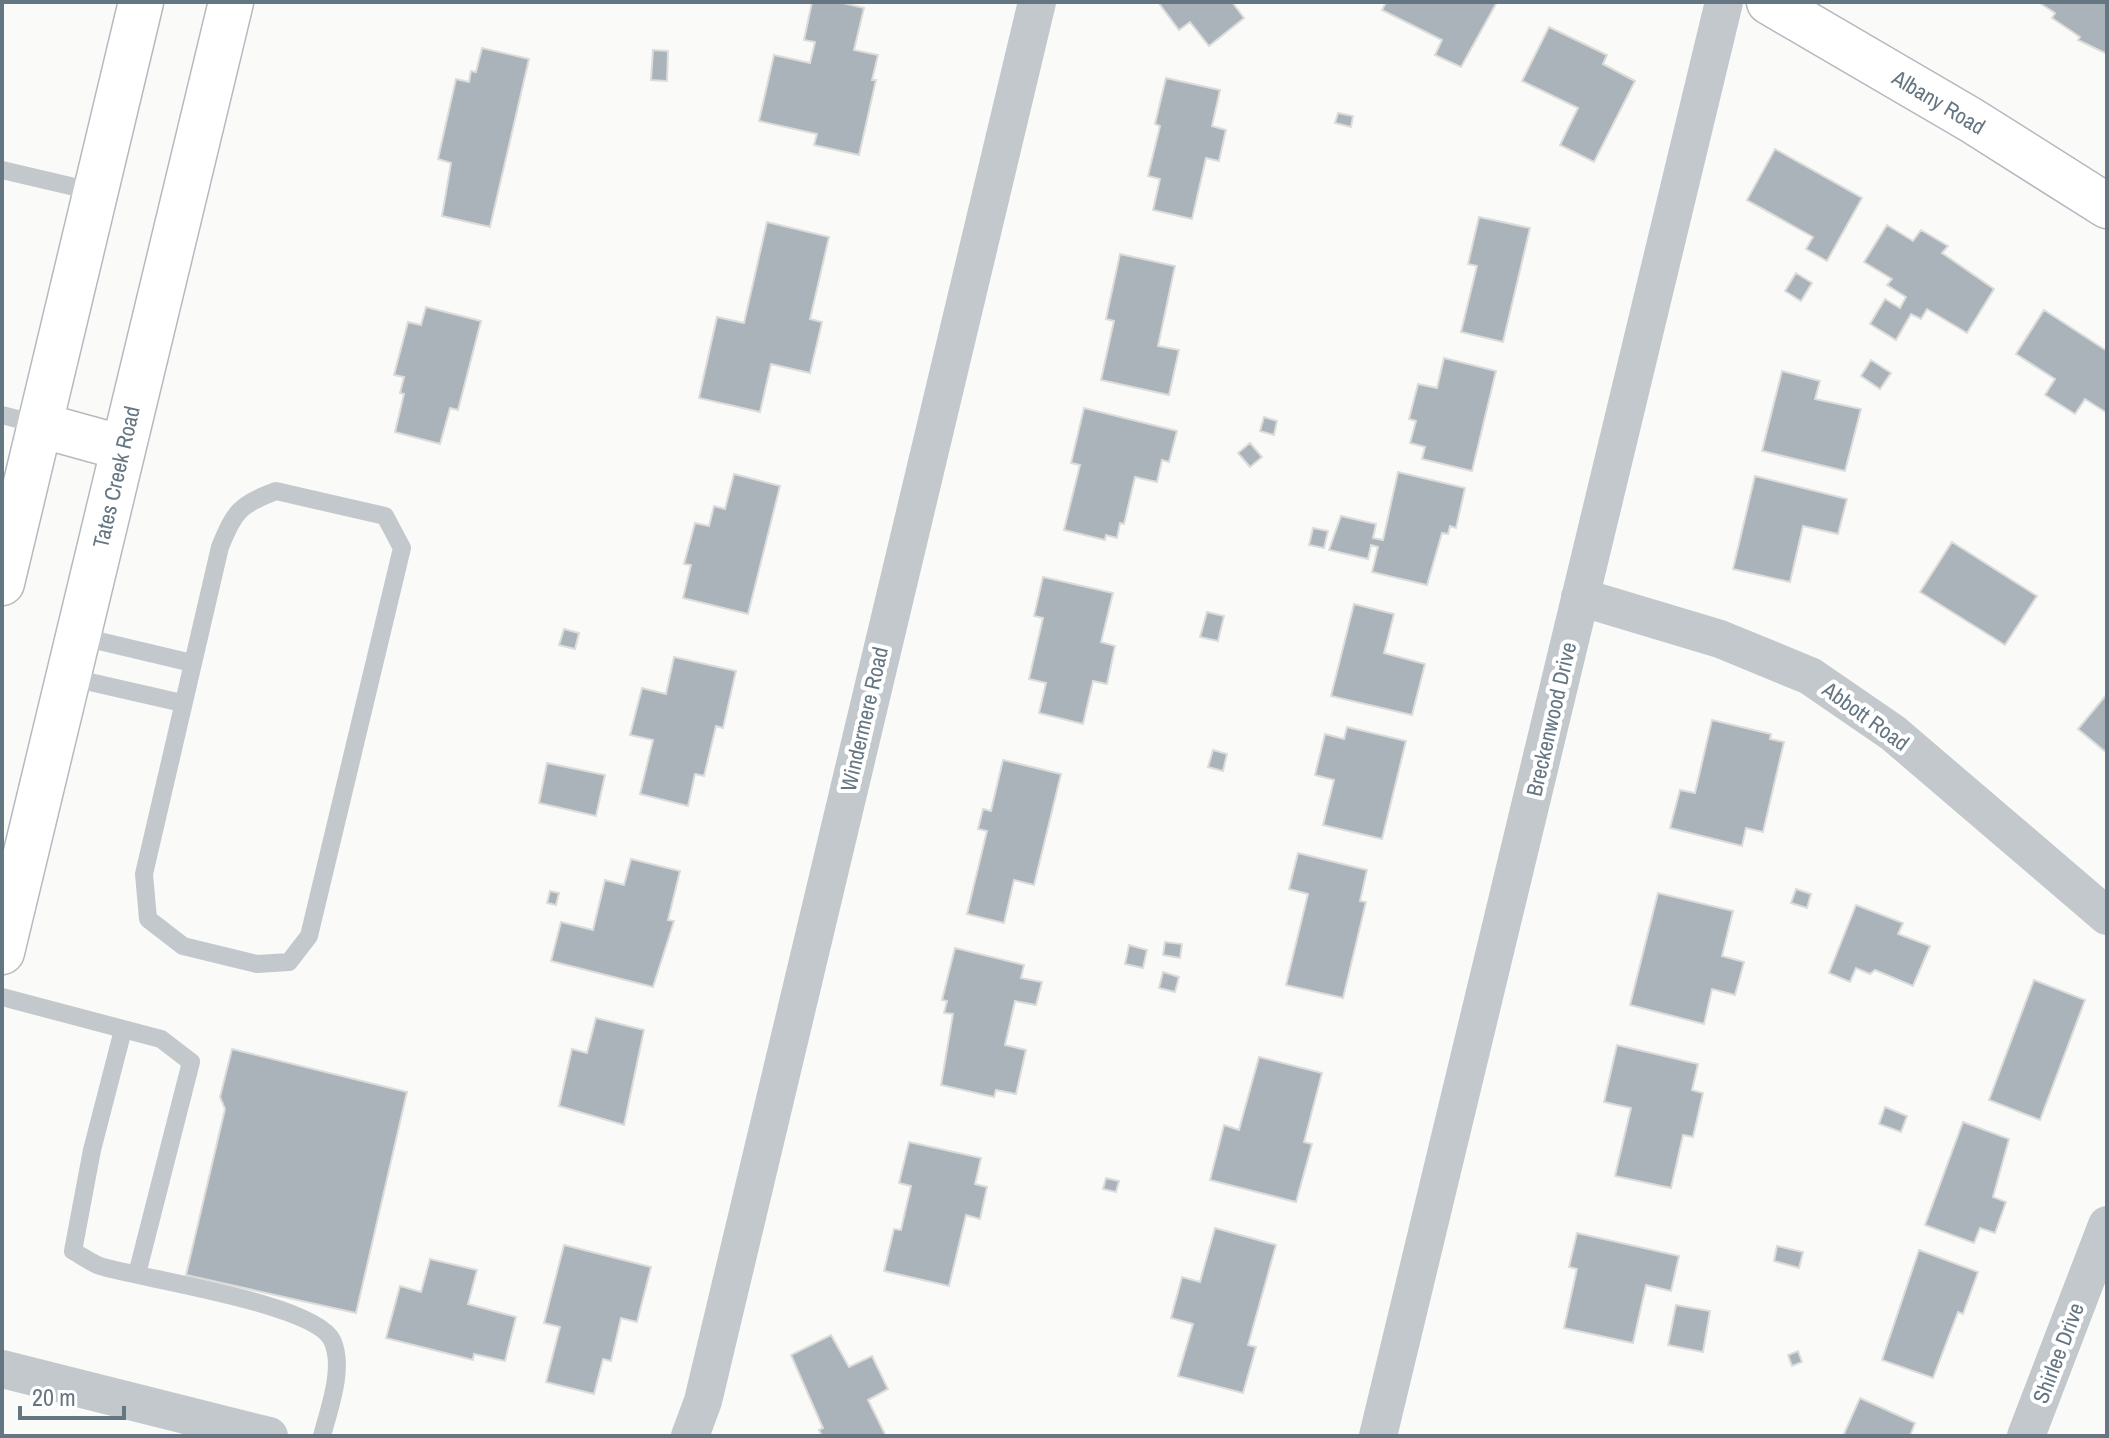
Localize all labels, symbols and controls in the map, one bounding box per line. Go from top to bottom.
street label: Albany Road [1886,62,1991,141]
street label: Tates Creek Road [85,403,147,551]
street label: Breckenwood Drive [1519,639,1583,799]
street label: Windermere Road [833,644,895,794]
street label: Abbott Road [1816,674,1915,758]
street label: Shirlee Drive [2025,1298,2091,1408]
scale bar [20,1370,124,1420]
text: 20 m [32,1381,76,1413]

